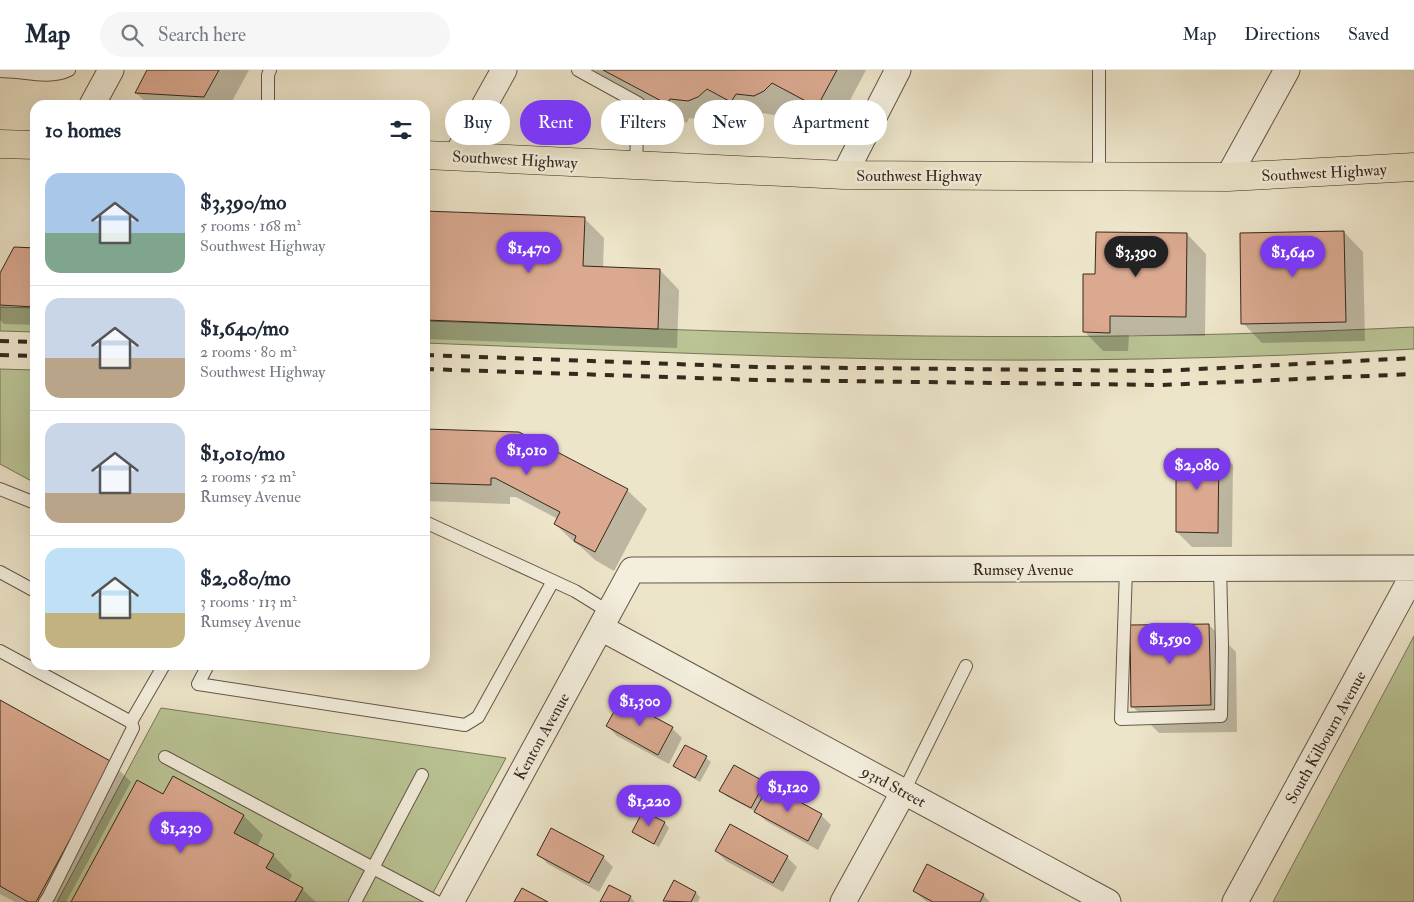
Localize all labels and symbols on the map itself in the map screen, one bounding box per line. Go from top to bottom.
street label: Southwest Highway [452,147,579,173]
street label: Southwest Highway [1261,160,1388,186]
street label: Southwest Highway [856,166,983,186]
pin: $1,470 [488,232,570,274]
pin: $3,390 [1095,236,1177,278]
pin: $1,640 [1252,236,1334,278]
pin: $1,010 [486,434,568,476]
pin: $2,080 [1156,448,1238,491]
street label: Rumsey Avenue [973,560,1074,580]
pin: $1,590 [1129,622,1211,665]
street label: South Kilbourn Avenue [1281,667,1371,807]
pin: $1,300 [599,684,681,727]
street label: Kenton Avenue [510,689,574,784]
street label: 93rd Street [857,761,929,812]
pin: $1,120 [747,770,829,813]
pin: $1,220 [608,784,690,827]
pin: $1,230 [140,812,222,854]

